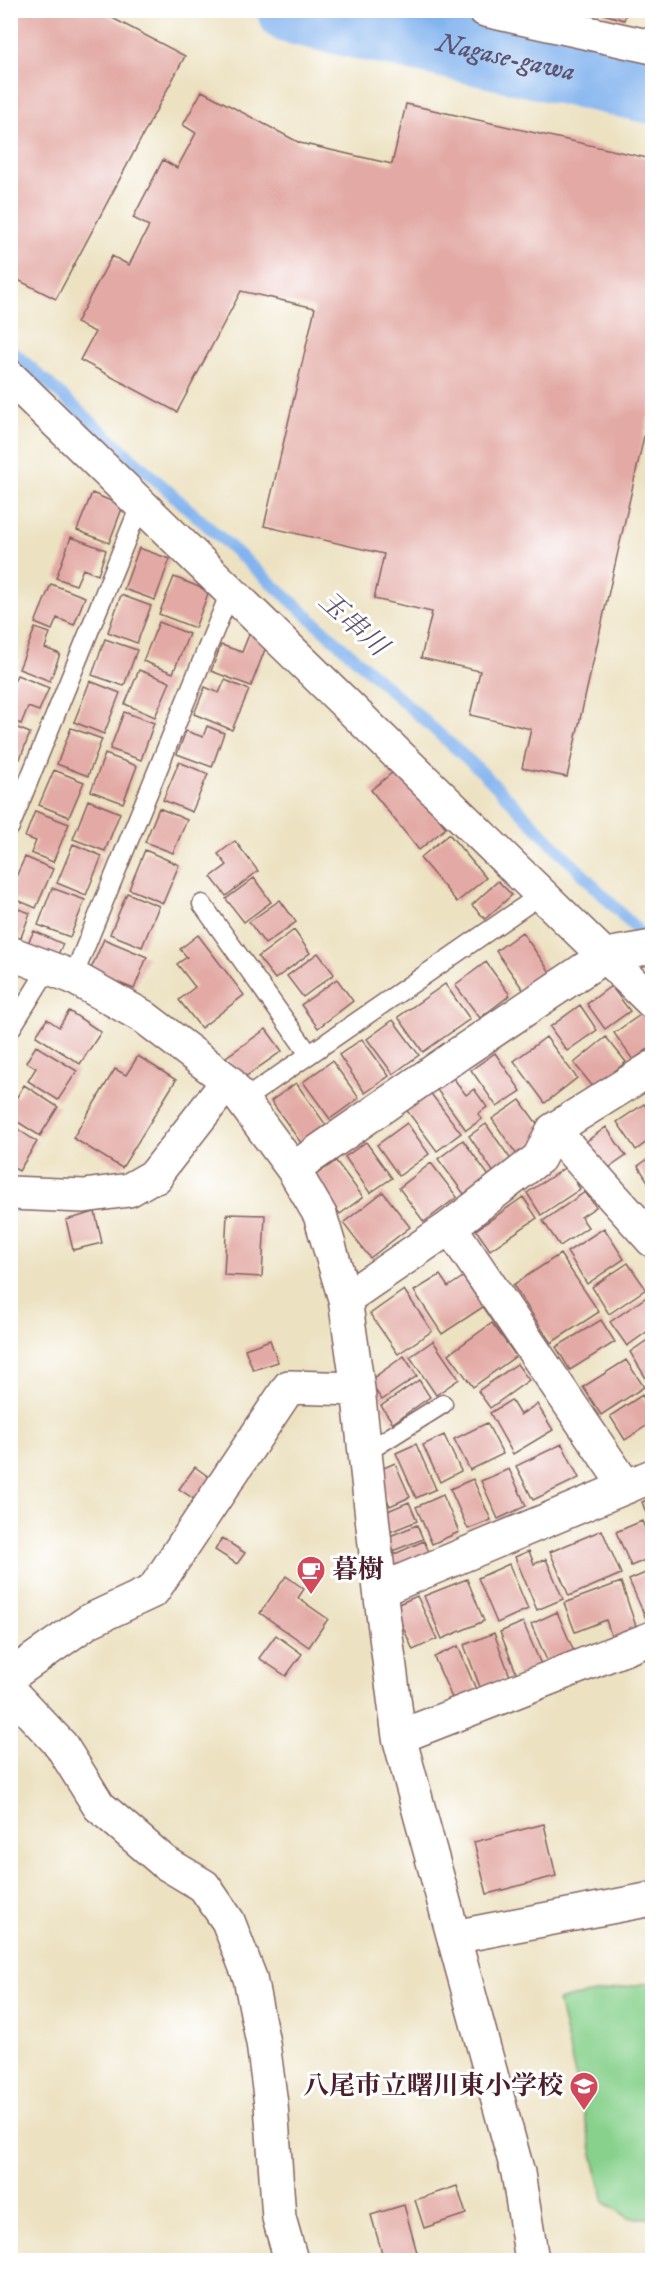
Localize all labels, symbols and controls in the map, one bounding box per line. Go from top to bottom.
water label: Nagase-gawa [431,25,578,89]
water label: 玉串川 [312,584,397,666]
cafe icon: 暮樹 [295,1554,327,1596]
place label: 暮樹 [332,1554,384,1587]
place label: 八尾市立曙川東小学校 [303,2070,563,2103]
school or university icon: 八尾市立曙川東小学校 [568,2070,600,2112]

